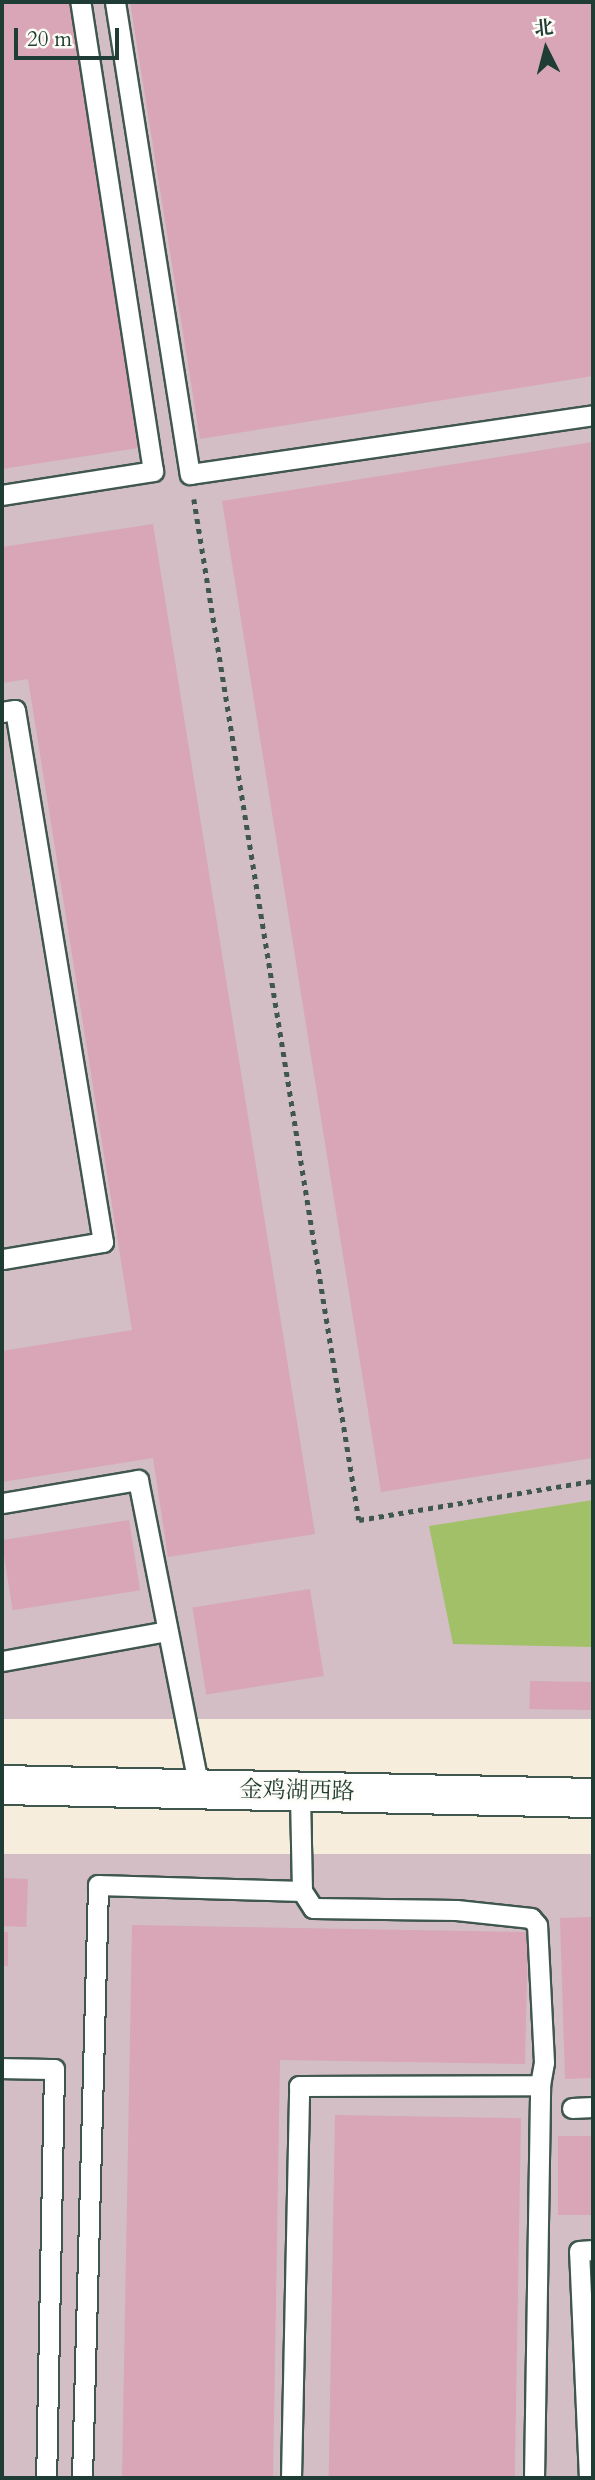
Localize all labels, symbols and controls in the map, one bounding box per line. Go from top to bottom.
scale bar [18,14,122,58]
north arrow [511,14,581,84]
text: 北 [533,14,555,42]
text: 20 m [27,25,72,54]
street label: 金鸡湖西路 [239,1776,355,1806]

